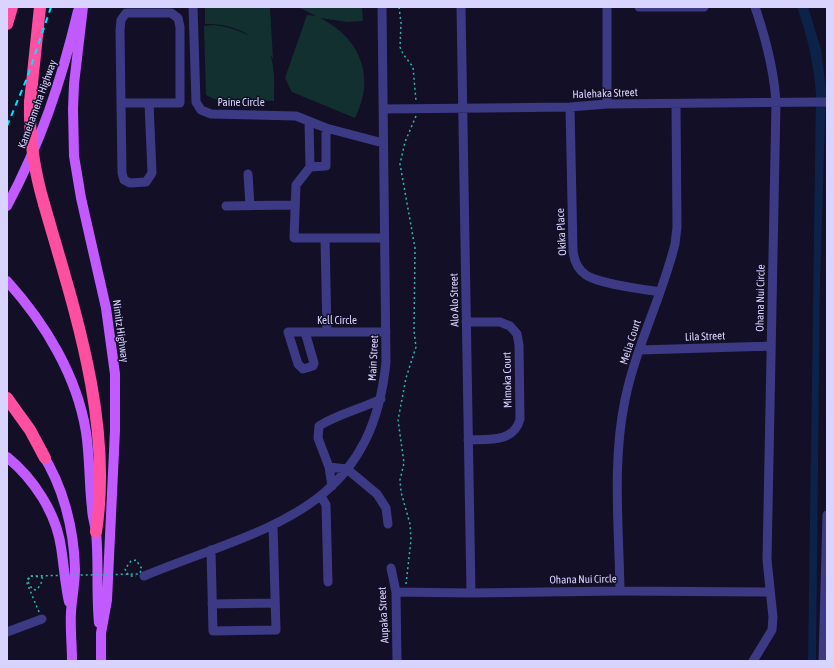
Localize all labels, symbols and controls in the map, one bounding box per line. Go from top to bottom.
street label: Kamehameha Highway [15,58,59,150]
street label: Halehaka Street [572,86,638,100]
street label: Paine Circle [217,96,265,108]
street label: Okika Place [554,208,568,256]
street label: Ohana Nui Circle [753,264,767,332]
street label: Alo Alo Street [448,273,460,327]
street label: Nimitz Highway [111,299,131,364]
street label: Kell Circle [317,314,357,326]
street label: Melia Court [617,318,643,366]
street label: Lila Street [685,329,725,343]
street label: Main Street [366,335,380,381]
street label: Mimoka Court [501,352,513,408]
street label: Ohana Nui Circle [549,572,617,586]
street label: Aupaka Street [376,586,390,644]

